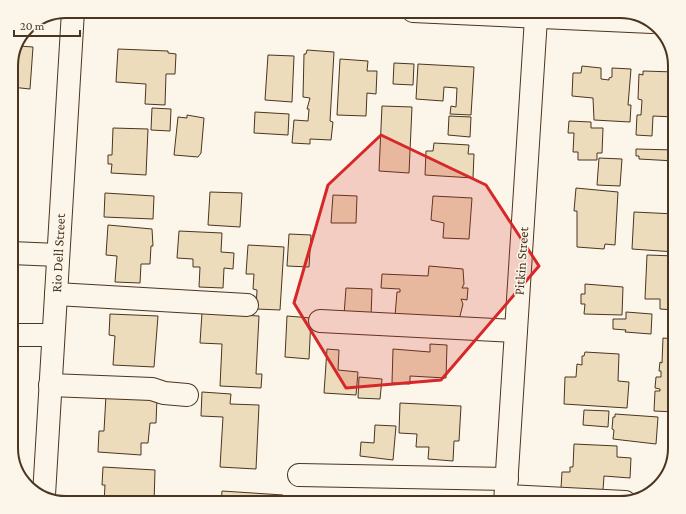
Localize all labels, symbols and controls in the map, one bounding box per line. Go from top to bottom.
scale bar [14,12,80,38]
text: 20 m [20,19,45,33]
street label: Rio Dell Street [48,213,68,293]
street label: Pitkin Street [511,226,531,296]

